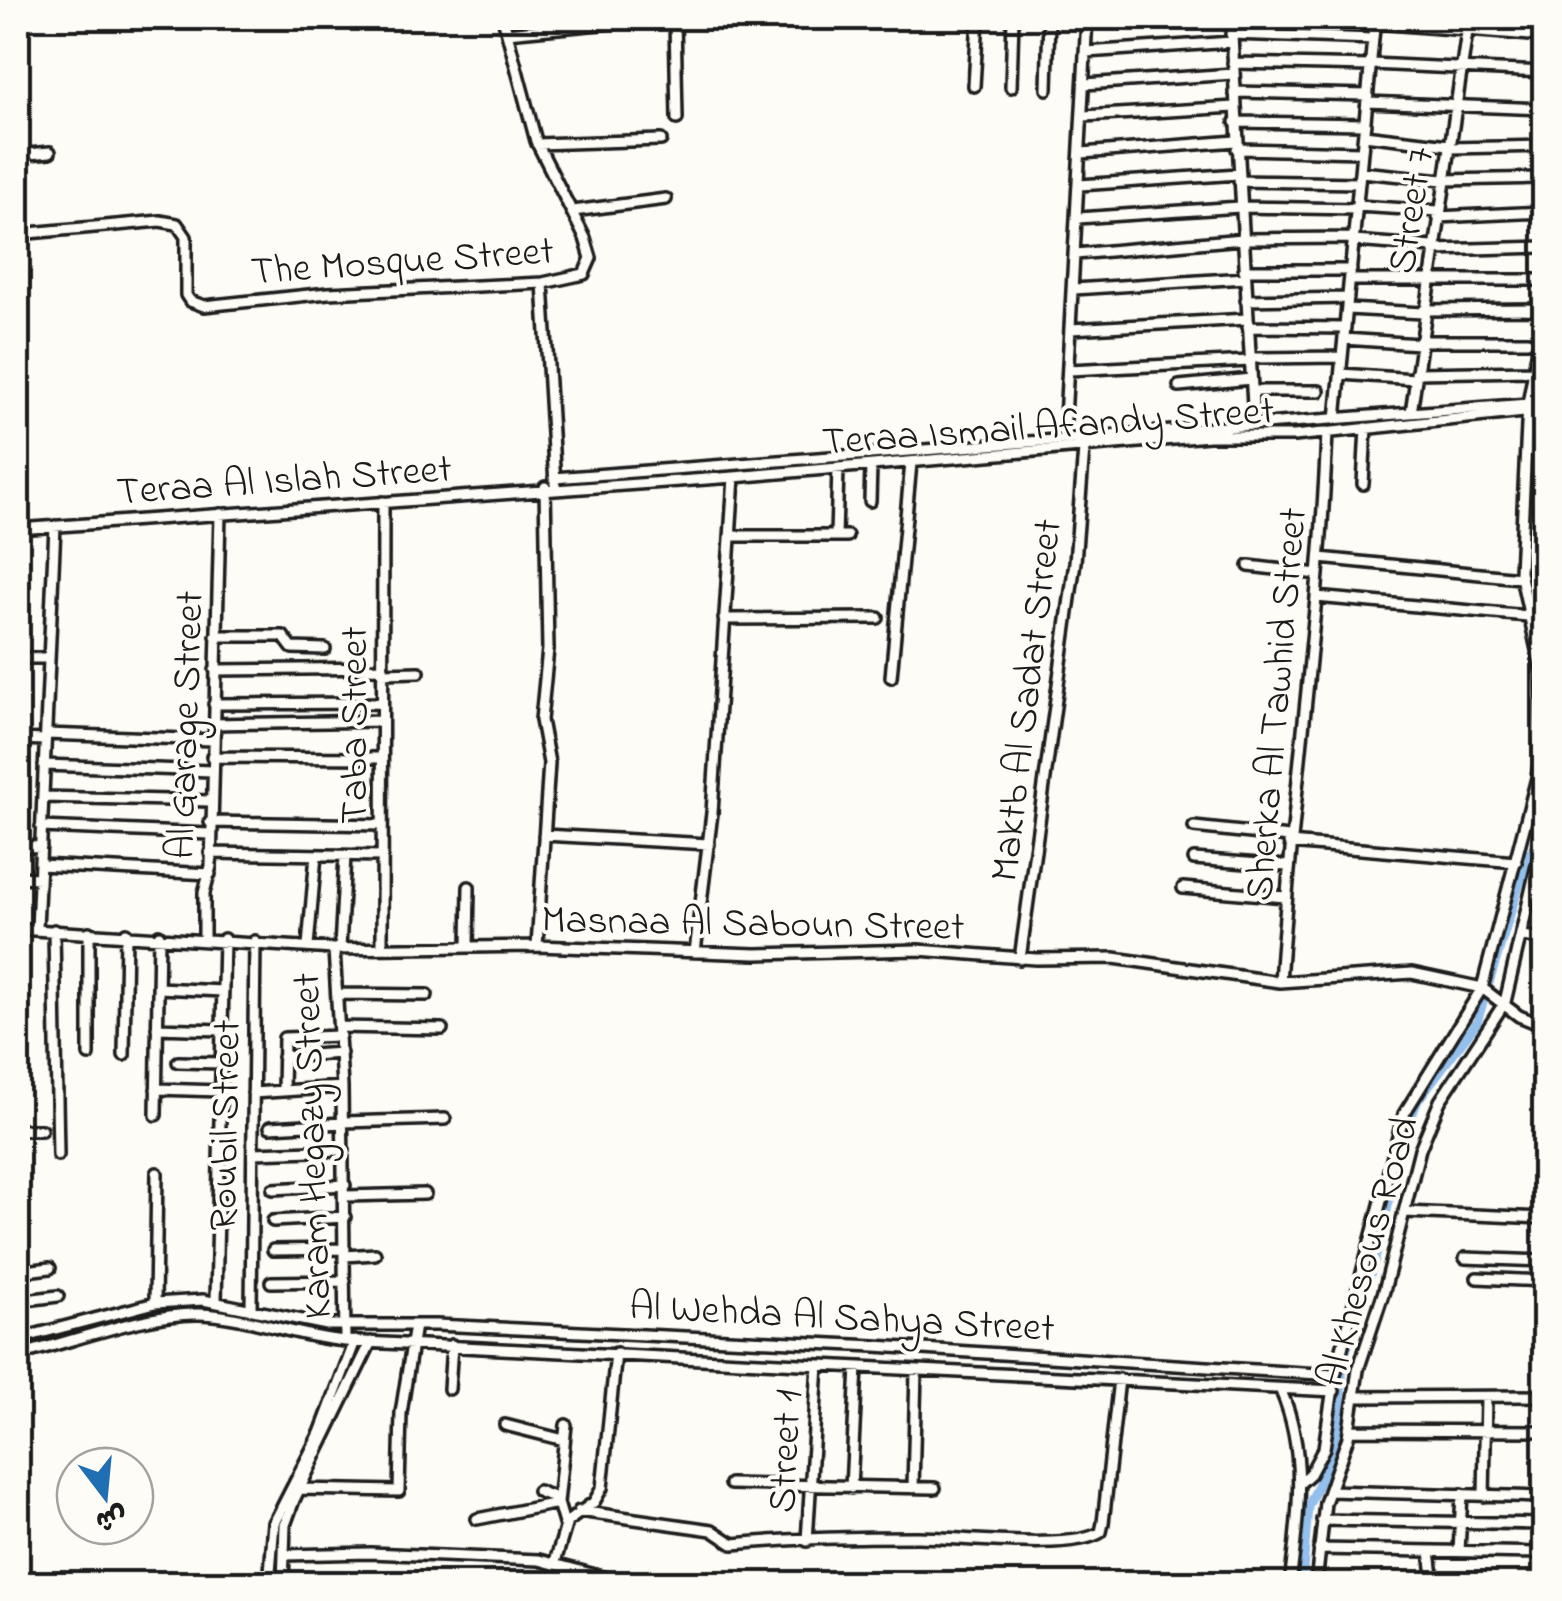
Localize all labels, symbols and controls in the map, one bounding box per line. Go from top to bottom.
street label: Street 7 [1374,143,1453,278]
street label: The Mosque Street [249,223,556,303]
street label: Teraa Ismail Afandy Street [820,383,1276,474]
street label: Teraa Al Islah Street [115,441,454,524]
street label: Sherka Al Tawhid Street [1232,505,1325,904]
street label: Maktb Al Sadat Street [977,516,1080,885]
street label: Al Garage Street [153,590,222,860]
street label: Taba Street [327,626,386,824]
street label: Masnaa Al Saboun Street [541,892,965,959]
street label: Karam Hegazy Street [279,972,350,1320]
street label: Roubil Street [196,1019,259,1231]
street label: Al Khesous Road [1304,1110,1437,1394]
street label: Al Wehda Al Sahya Street [628,1279,1056,1360]
street label: Street 1 [755,1388,820,1514]
north arrow [55,1446,155,1546]
text: ش [90,1493,131,1541]

